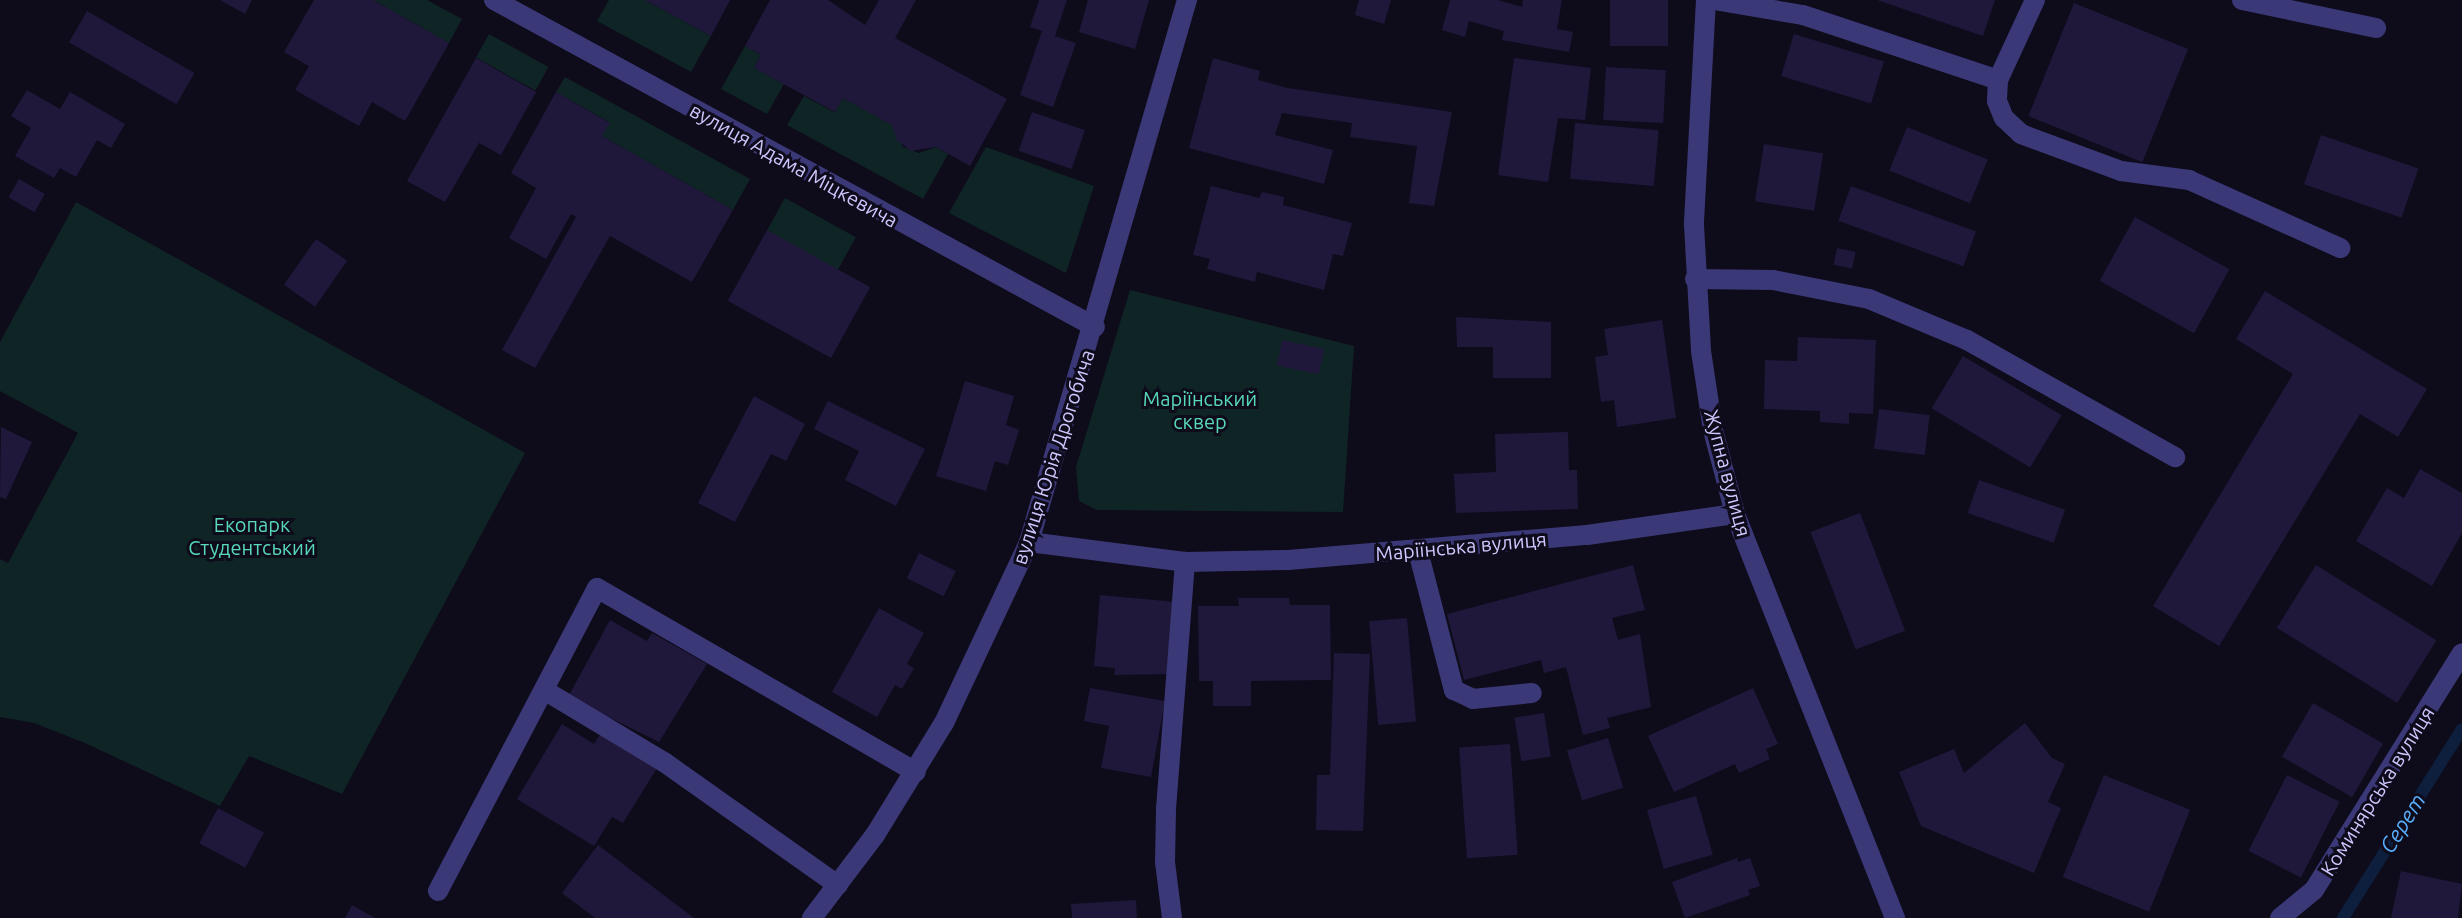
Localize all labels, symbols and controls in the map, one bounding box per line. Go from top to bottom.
street label: вулиця Адама Міцкевича [686,98,902,232]
street label: вулиця Юрія Дрогобича [1007,347,1099,567]
park label: Маріїнський сквер [1143,387,1257,434]
street label: Жупна вулиця [1700,407,1756,539]
park label: Екопарк Студентський [188,512,316,559]
street label: Маріїнська вулиця [1374,527,1548,565]
street label: Коминярська вулиця [2315,702,2439,880]
water label: Серет [2373,788,2431,858]

